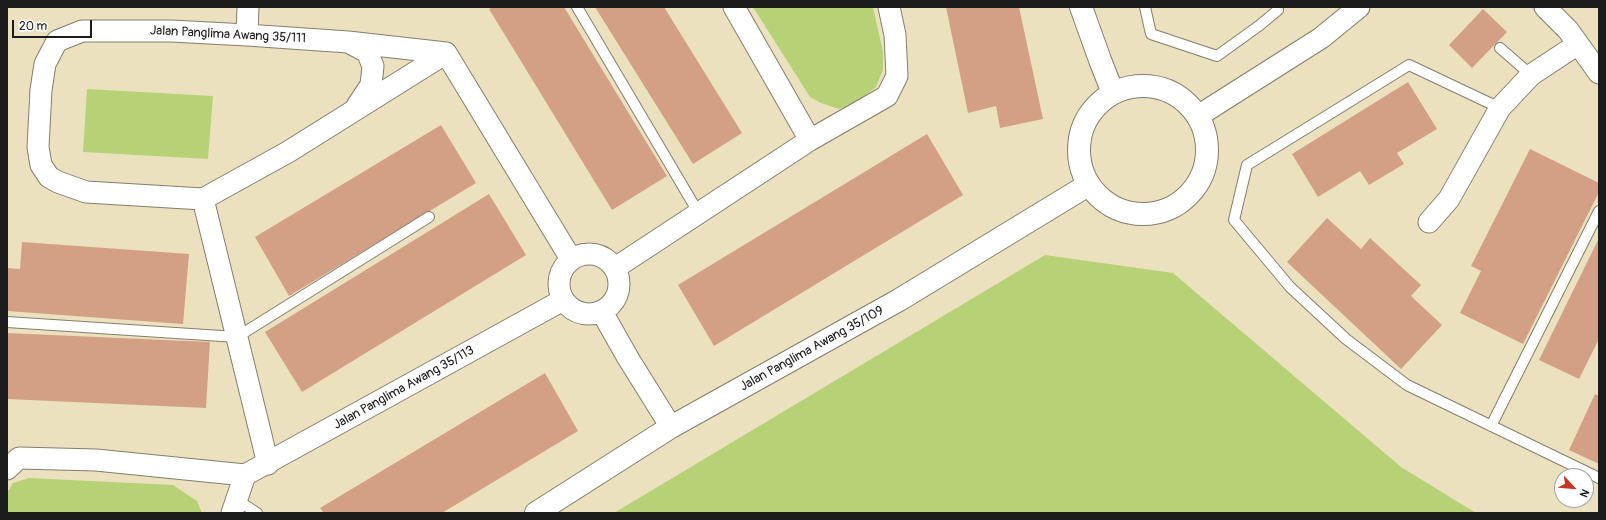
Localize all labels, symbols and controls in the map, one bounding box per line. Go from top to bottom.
scale bar [14,12,94,38]
text: 20 m [19,19,47,34]
street label: Jalan Panglima Awang 35/111 [150,23,306,47]
street label: Jalan Panglima Awang 35/109 [737,303,887,395]
street label: Jalan Panglima Awang 35/113 [331,343,477,433]
north arrow [1554,468,1594,508]
text: N [1577,487,1592,499]

